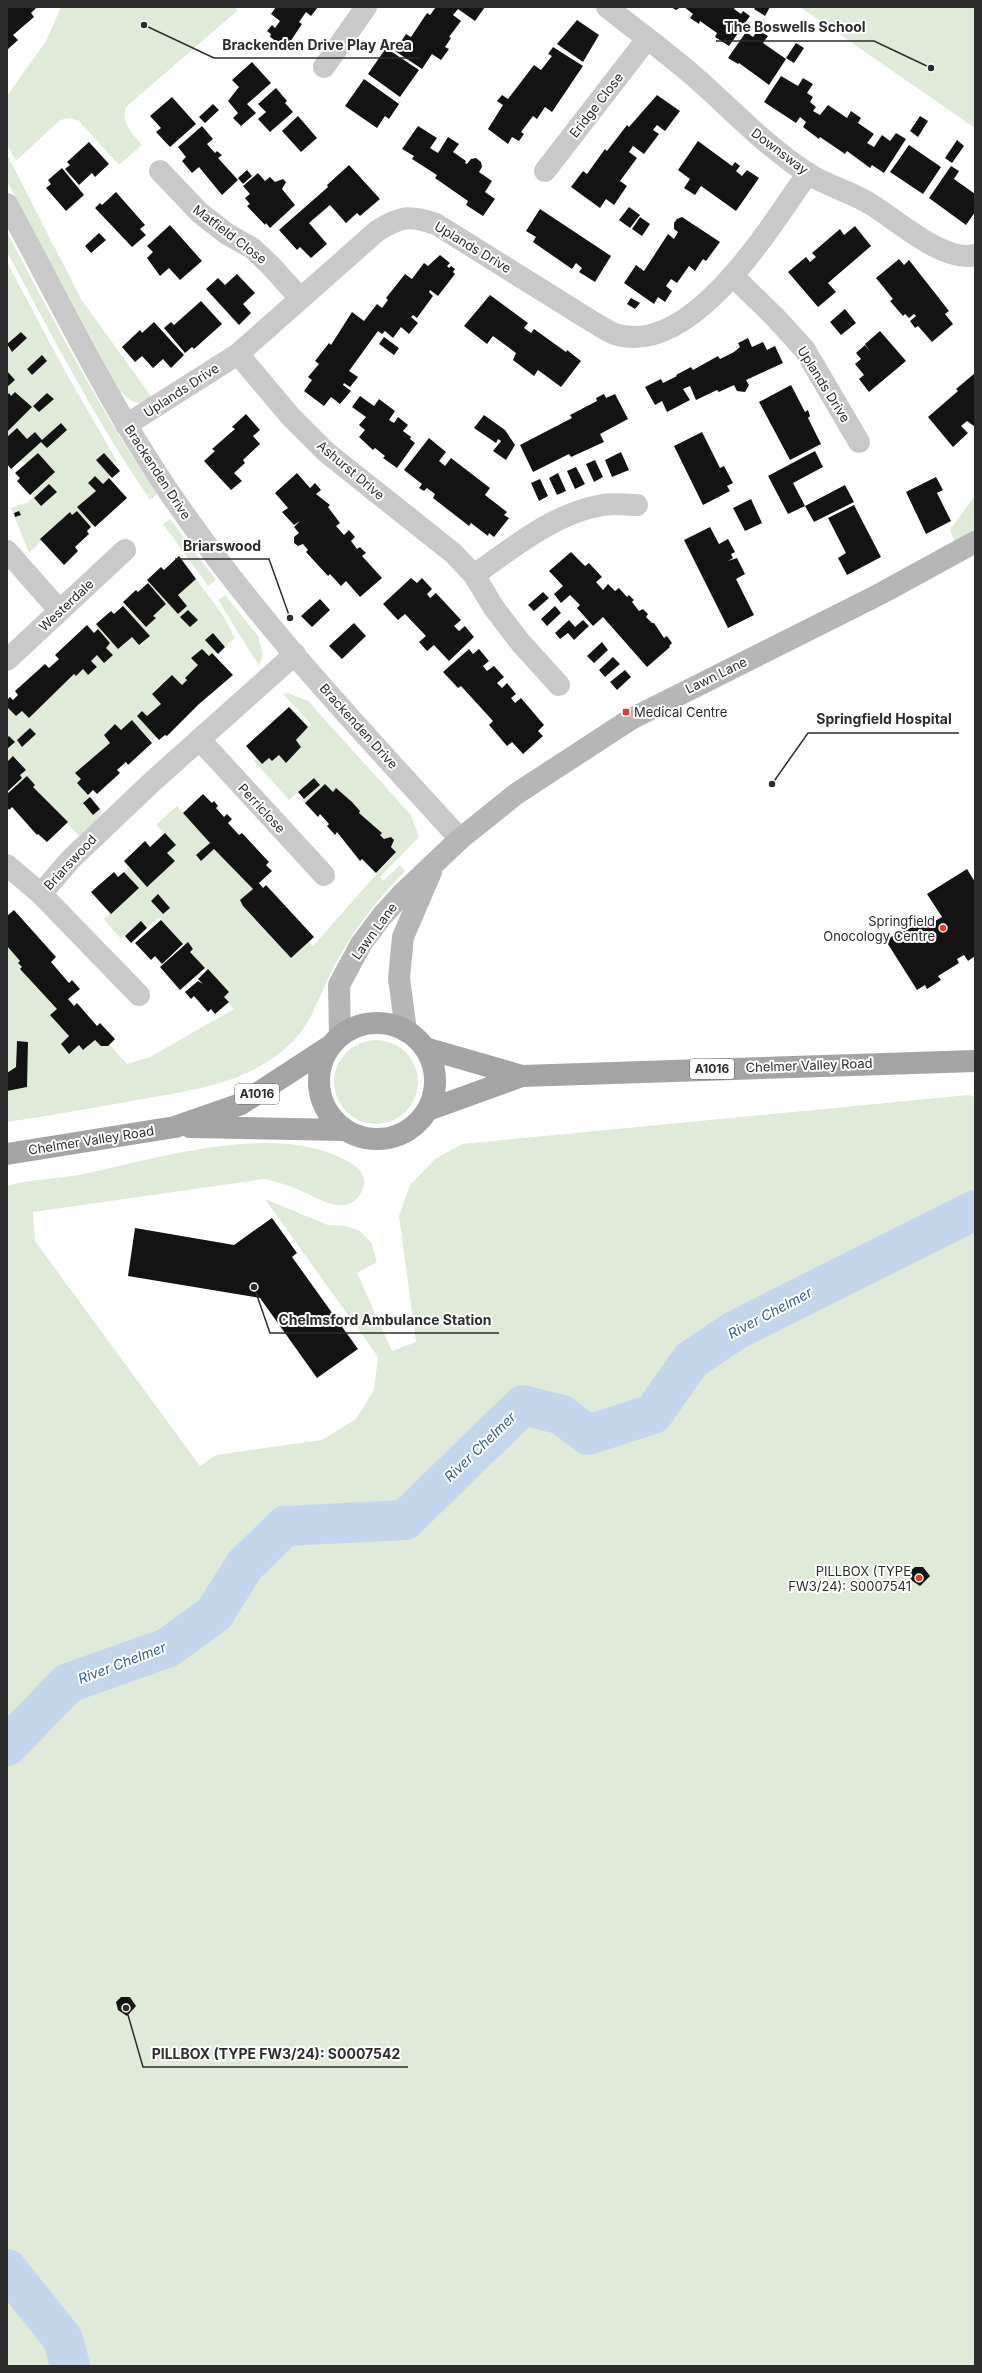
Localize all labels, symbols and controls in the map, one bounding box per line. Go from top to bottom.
callout: The Boswells School [716,15,874,41]
text: The Boswells School [724,18,866,35]
callout: Brackenden Drive Play Area [214,32,420,58]
text: Brackenden Drive Play Area [222,36,412,53]
street label: Eridge Close [566,69,626,141]
street label: Downsway [748,124,812,178]
street label: Matfield Close [190,201,270,267]
street label: Uplands Drive [432,218,514,276]
street label: Uplands Drive [794,343,854,425]
street label: Uplands Drive [140,360,222,420]
street label: Brackenden Drive [122,422,194,522]
street label: Ashurst Drive [314,437,388,503]
callout: Briarswood [175,533,269,559]
text: Briarswood [183,537,261,554]
street label: Westerdale [35,576,97,634]
street label: Lawn Lane [683,653,749,697]
street label: Brackenden Drive [316,680,402,772]
place label: Medical Centre [634,704,727,720]
marker: Medical Centre [621,707,631,717]
callout: Springfield Hospital [808,707,959,733]
text: Springfield Hospital [816,710,952,727]
street label: Perriclose [235,780,289,836]
street label: Briarswood [40,831,100,893]
street label: Lawn Lane [348,899,400,963]
place label: Springfield Onocology Centre [823,913,935,944]
marker: Springfield Onocology Centre [938,923,948,933]
street label: Chelmer Valley Road [745,1055,873,1075]
road number: A1016 [690,1059,734,1079]
road number: A1016 [235,1084,279,1104]
street label: Chelmer Valley Road [27,1122,155,1158]
water label: River Chelmer [725,1283,815,1342]
callout: Chelmsford Ambulance Station [270,1307,499,1333]
text: Chelmsford Ambulance Station [278,1311,492,1328]
water label: River Chelmer [440,1408,519,1485]
place label: PILLBOX (TYPE FW3/24): S0007541 [788,1563,911,1594]
marker: PILLBOX (TYPE FW3/24): S0007541 [914,1573,924,1583]
water label: River Chelmer [75,1638,169,1687]
callout: PILLBOX (TYPE FW3/24): S0007542 [143,2041,408,2067]
text: PILLBOX (TYPE FW3/24): S0007542 [152,2045,401,2062]

